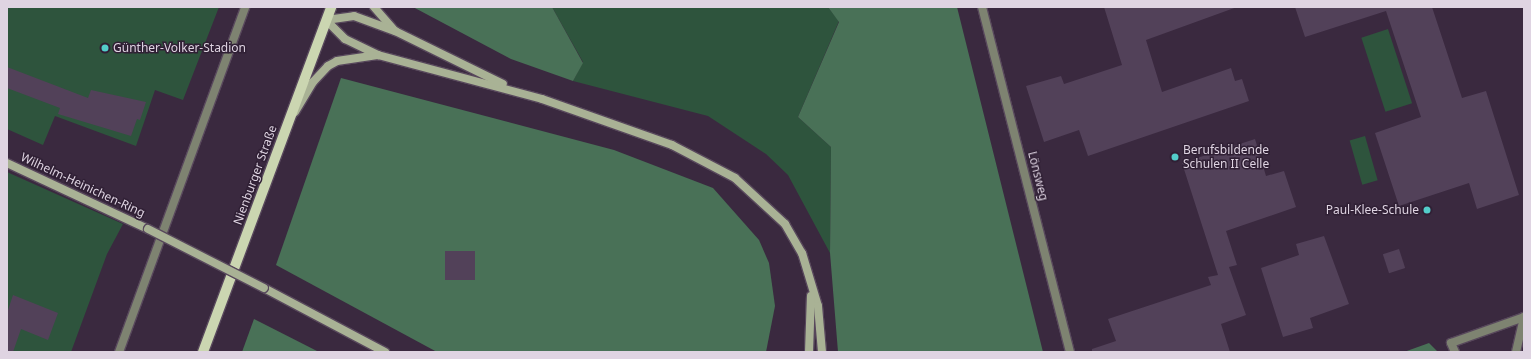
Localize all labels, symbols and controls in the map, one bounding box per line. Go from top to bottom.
place label: Günther-Volker-Stadion [113,41,246,55]
marker: Günther-Volker-Stadion [100,43,110,53]
street label: Nienburger Straße [230,123,280,227]
place label: Berufsbildende Schulen II Celle [1183,143,1269,171]
street label: Wilhelm-Heinichen-Ring [19,150,147,220]
street label: Lönsweg [1025,150,1051,202]
marker: Berufsbildende Schulen II Celle [1170,152,1180,162]
place label: Paul-Klee-Schule [1326,203,1419,217]
marker: Paul-Klee-Schule [1422,205,1432,215]

